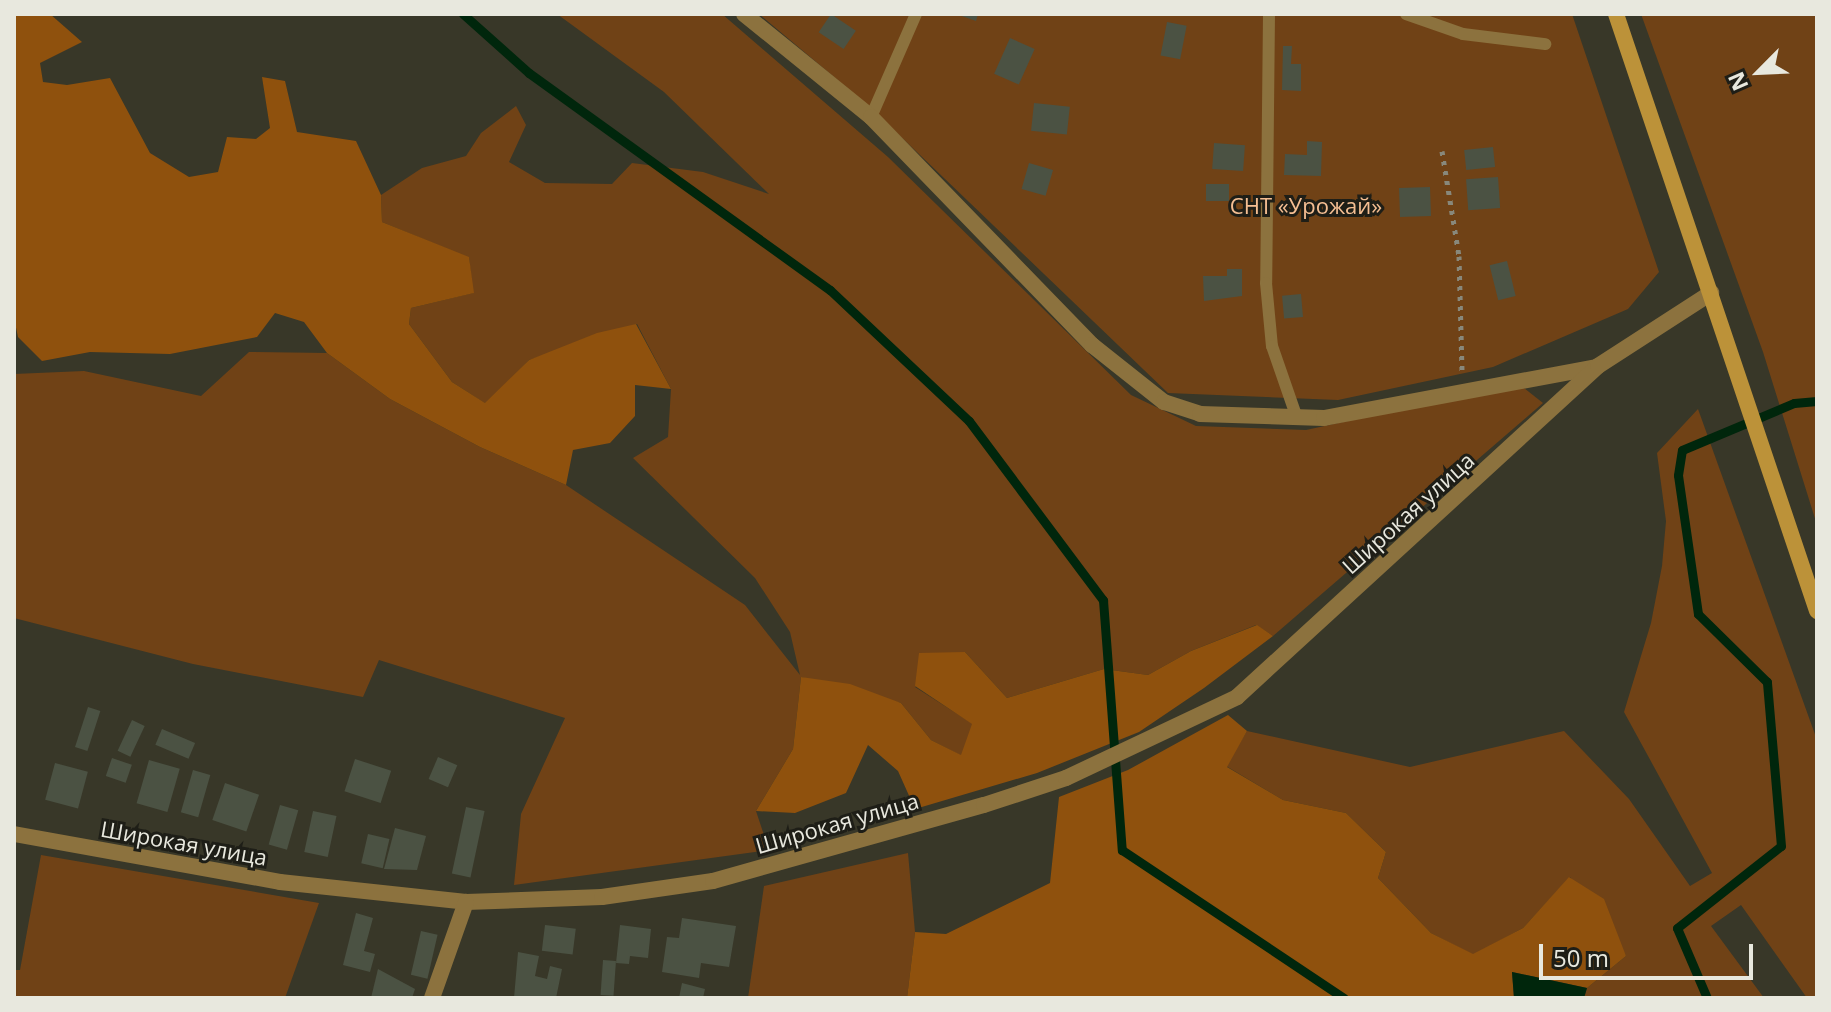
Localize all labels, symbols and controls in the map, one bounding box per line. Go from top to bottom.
north arrow [1719,32,1799,112]
text: N [1720,67,1754,96]
park label: СНТ «Урожай» [1230,193,1382,219]
street label: Широкая улица [1337,447,1479,579]
street label: Широкая улица [752,787,922,859]
street label: Широкая улица [99,815,269,871]
scale bar [1543,928,1757,978]
text: 50 m [1553,941,1609,974]

